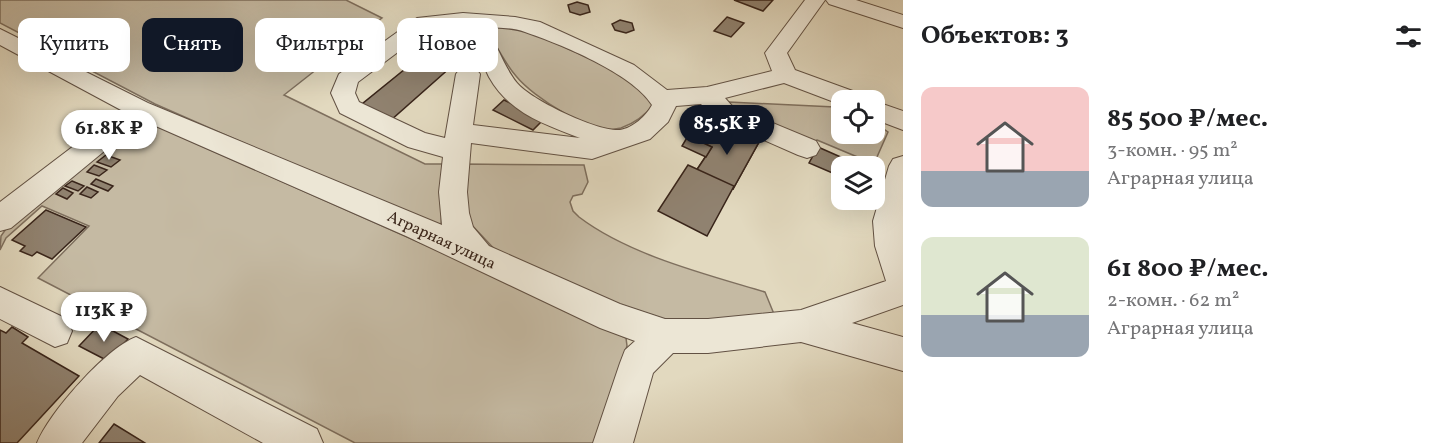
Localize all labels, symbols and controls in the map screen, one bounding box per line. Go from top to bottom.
chip: Купить [18,18,130,72]
chip: Снять [142,18,243,72]
chip: Фильтры [255,18,385,72]
chip: Новое [397,18,498,72]
text: Объектов: 3 [921,18,1069,54]
icon: filters [1392,20,1425,53]
map controls [831,90,885,210]
button: locate [831,90,885,144]
text: 85 500 ₽/мес. [1107,101,1268,137]
pin: 85.5K ₽ [672,105,782,156]
pin: 61.8K ₽ [54,110,164,161]
text: 85.5K ₽ [693,110,761,138]
icon: home [969,111,1041,183]
text: 61.8K ₽ [75,115,143,143]
text: 3-комн. · 95 m² [1107,137,1238,165]
button: layers [831,156,885,210]
text: Аграрная улица [1107,165,1254,193]
street label: Аграрная улица [383,206,499,276]
text: 61 800 ₽/мес. [1107,251,1269,287]
icon: home [969,261,1041,333]
text: 2-комн. · 62 m² [1107,287,1239,315]
pin: 113K ₽ [55,292,153,343]
text: 113K ₽ [75,297,133,325]
text: Аграрная улица [1107,315,1254,343]

